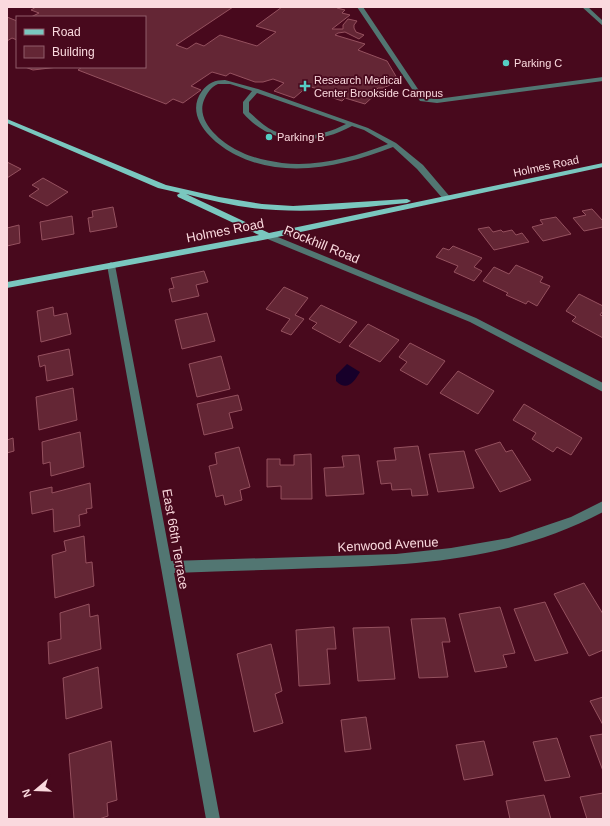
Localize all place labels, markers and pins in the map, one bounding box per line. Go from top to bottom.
place label: Parking C [514,57,562,69]
marker: Parking C [501,58,511,68]
place label: Research Medical Center Brookside Campus [314,74,444,99]
marker: Research Medical Center Brookside Campus [299,80,311,92]
place label: Parking B [277,131,325,143]
marker: Parking B [264,132,274,142]

